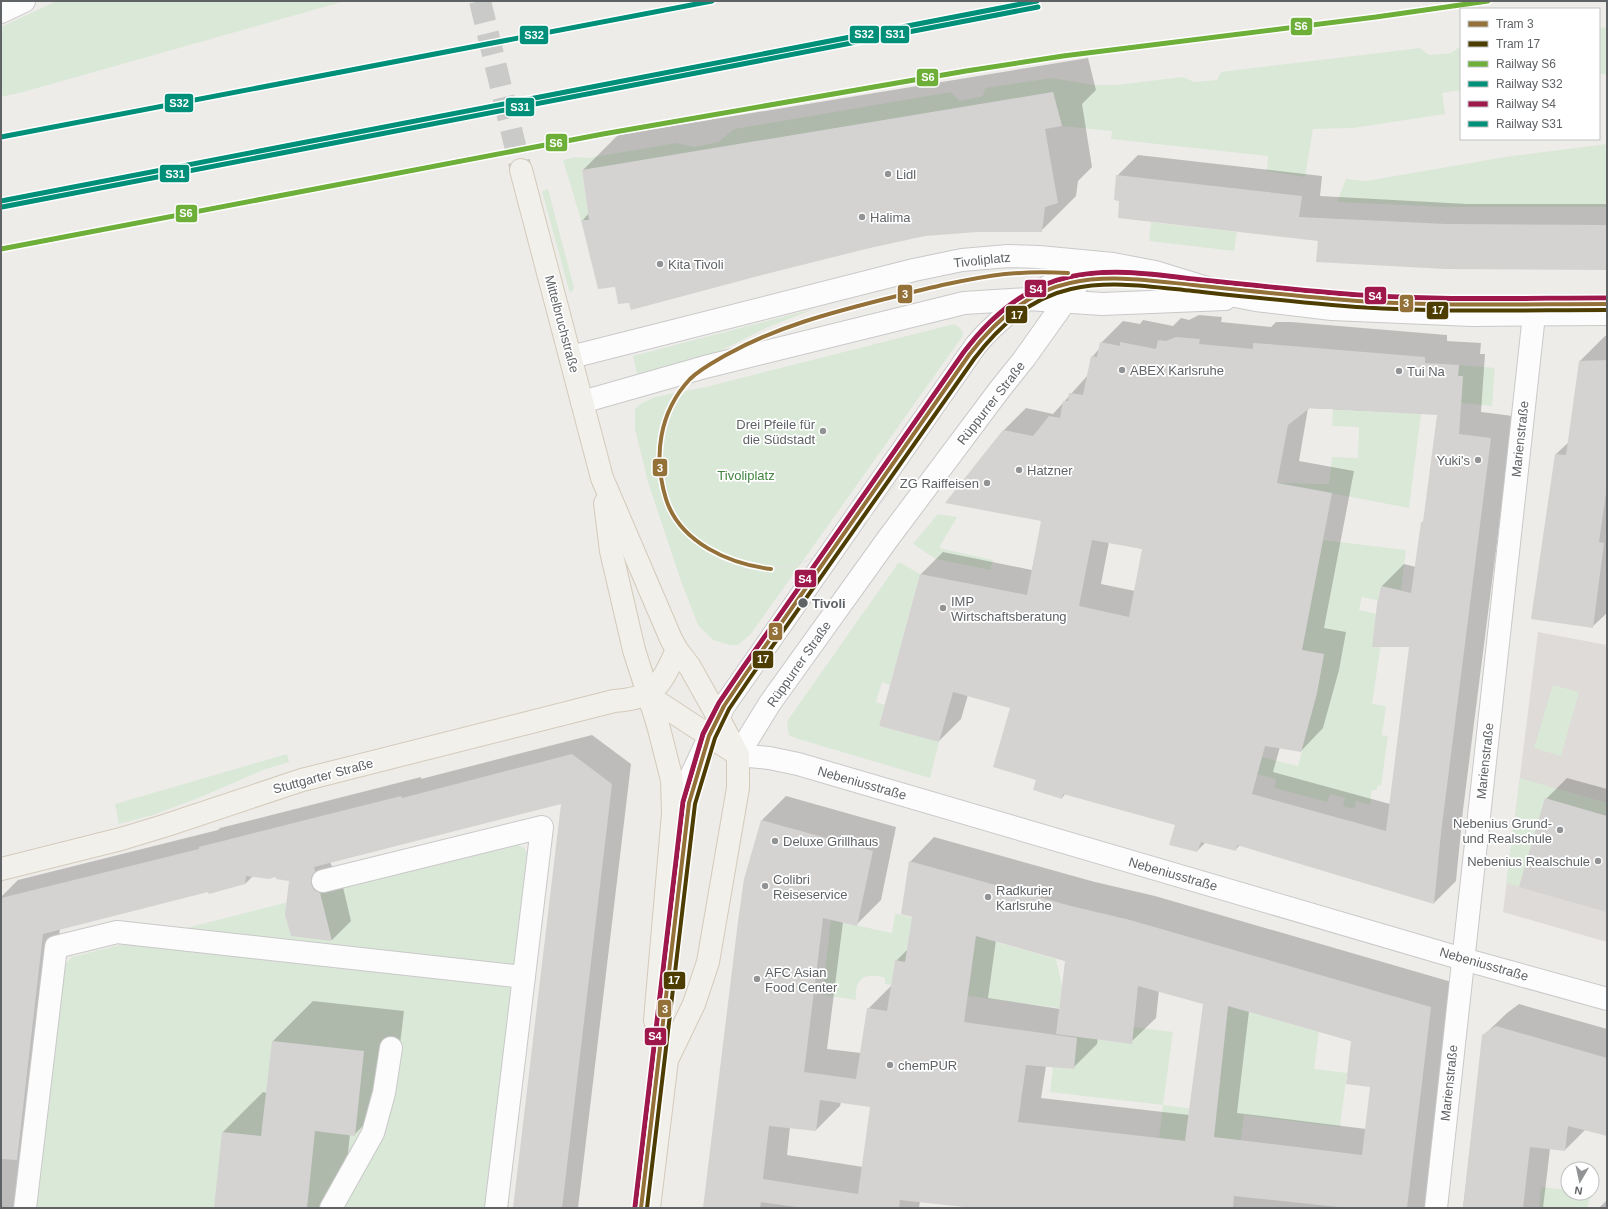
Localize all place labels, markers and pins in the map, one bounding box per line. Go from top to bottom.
place label: Lidl [896,167,916,182]
marker: Lidl [883,169,893,179]
place label: Halima [870,210,911,225]
marker: Halima [857,212,867,222]
place label: Kita Tivoli [668,257,724,272]
marker: Kita Tivoli [655,259,665,269]
place label: ABEX Karlsruhe [1130,363,1224,378]
place label: Tui Na [1407,364,1446,379]
marker: ABEX Karlsruhe [1117,365,1127,375]
marker: Tui Na [1394,366,1404,376]
place label: Drei Pfeile für die Südstadt [736,417,816,447]
marker: Drei Pfeile für die Südstadt [818,426,828,436]
place label: Yuki's [1436,453,1470,468]
marker: Yuki's [1473,455,1483,465]
place label: Hatzner [1027,463,1073,478]
marker: Hatzner [1014,465,1024,475]
place label: ZG Raiffeisen [900,476,979,491]
marker: ZG Raiffeisen [982,478,992,488]
place label: IMP Wirtschaftsberatung [951,594,1067,624]
marker: Tivoli [796,596,810,610]
place label: Tivoli [812,596,846,611]
marker: IMP Wirtschaftsberatung [938,603,948,613]
place label: Nebenius Grund- und Realschule [1453,816,1552,846]
marker: Nebenius Grund- und Realschule [1555,825,1565,835]
place label: Deluxe Grillhaus [783,834,879,849]
marker: Deluxe Grillhaus [770,836,780,846]
place label: Nebenius Realschule [1467,854,1590,869]
marker: Nebenius Realschule [1593,856,1603,866]
place label: Colibri Reiseservice [773,872,847,902]
marker: Colibri Reiseservice [760,881,770,891]
place label: Radkurier Karlsruhe [996,883,1053,913]
marker: Radkurier Karlsruhe [983,892,993,902]
place label: AFC Asian Food Center [765,965,838,995]
marker: AFC Asian Food Center [752,974,762,984]
place label: chemPUR [898,1058,957,1073]
marker: chemPUR [885,1060,895,1070]

